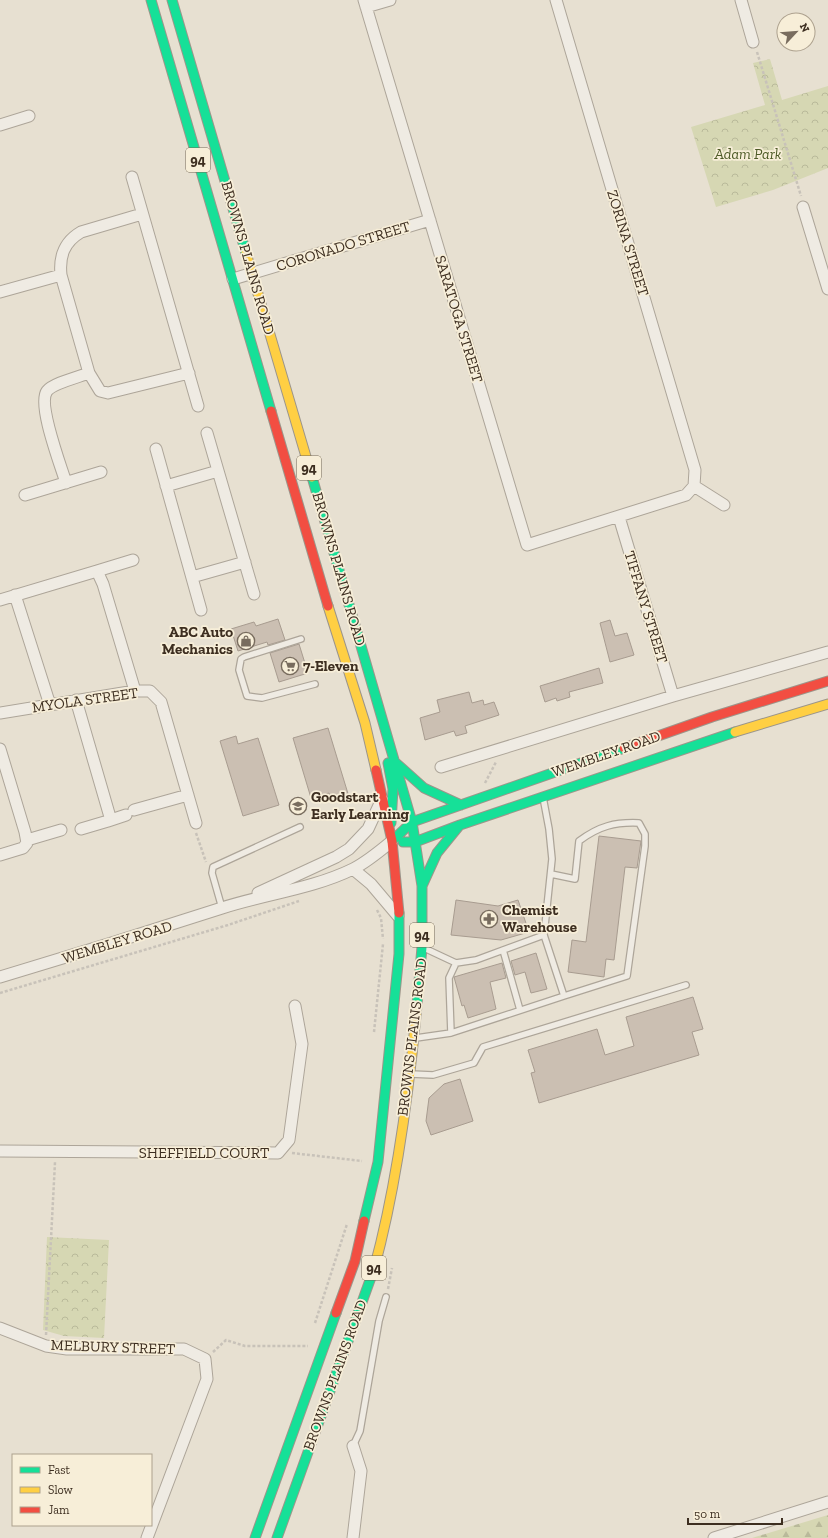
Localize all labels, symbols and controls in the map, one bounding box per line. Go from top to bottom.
north arrow [776,12,816,52]
text: N [797,21,812,35]
park label: Adam Park [713,145,782,163]
road number: 94 [186,148,210,172]
street label: BROWNS PLAINS ROAD [217,179,279,337]
street label: ZORINA STREET [603,188,653,298]
street label: CORONADO STREET [274,217,412,275]
street label: SARATOGA STREET [431,253,487,385]
road number: 94 [297,456,321,480]
street label: BROWNS PLAINS ROAD [308,490,370,648]
street label: TIFFANY STREET [620,549,672,665]
place label: ABC Auto Mechanics [162,623,233,658]
shop icon: ABC Auto Mechanics [236,631,256,651]
supermarket icon: 7-Eleven [280,656,300,676]
place label: 7-Eleven [303,657,359,675]
street label: MYOLA STREET [31,684,139,716]
street label: WEMBLEY ROAD [549,727,663,781]
place label: Goodstart Early Learning [311,788,410,823]
school or university icon: Goodstart Early Learning [288,796,308,816]
place label: Chemist Warehouse [502,901,577,936]
pharmacy icon: Chemist Warehouse [479,909,499,929]
street label: WEMBLEY ROAD [60,917,174,967]
road number: 94 [410,923,434,947]
street label: BROWNS PLAINS ROAD [393,957,431,1117]
street label: SHEFFIELD COURT [139,1144,269,1162]
road number: 94 [362,1256,386,1280]
street label: BROWNS PLAINS ROAD [299,1297,371,1453]
street label: MELBURY STREET [50,1336,176,1358]
legend [12,1454,152,1526]
text: Fast [48,1463,71,1477]
text: Slow [48,1483,74,1497]
scale bar [688,1500,782,1526]
text: Jam [48,1503,70,1517]
text: 50 m [694,1507,721,1521]

